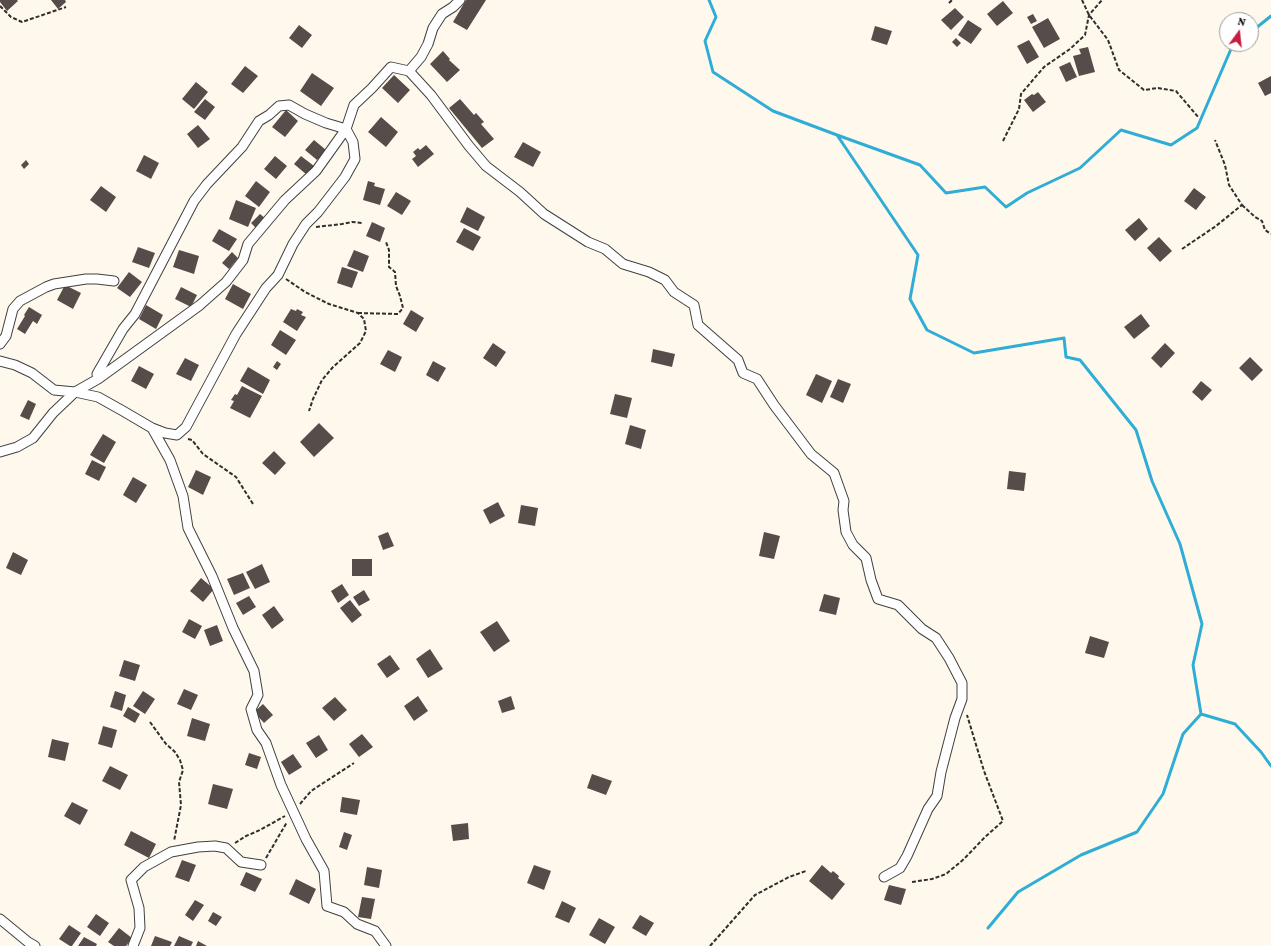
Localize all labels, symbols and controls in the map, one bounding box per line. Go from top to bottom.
north arrow [1219,12,1259,52]
text: N [1237,15,1247,28]

